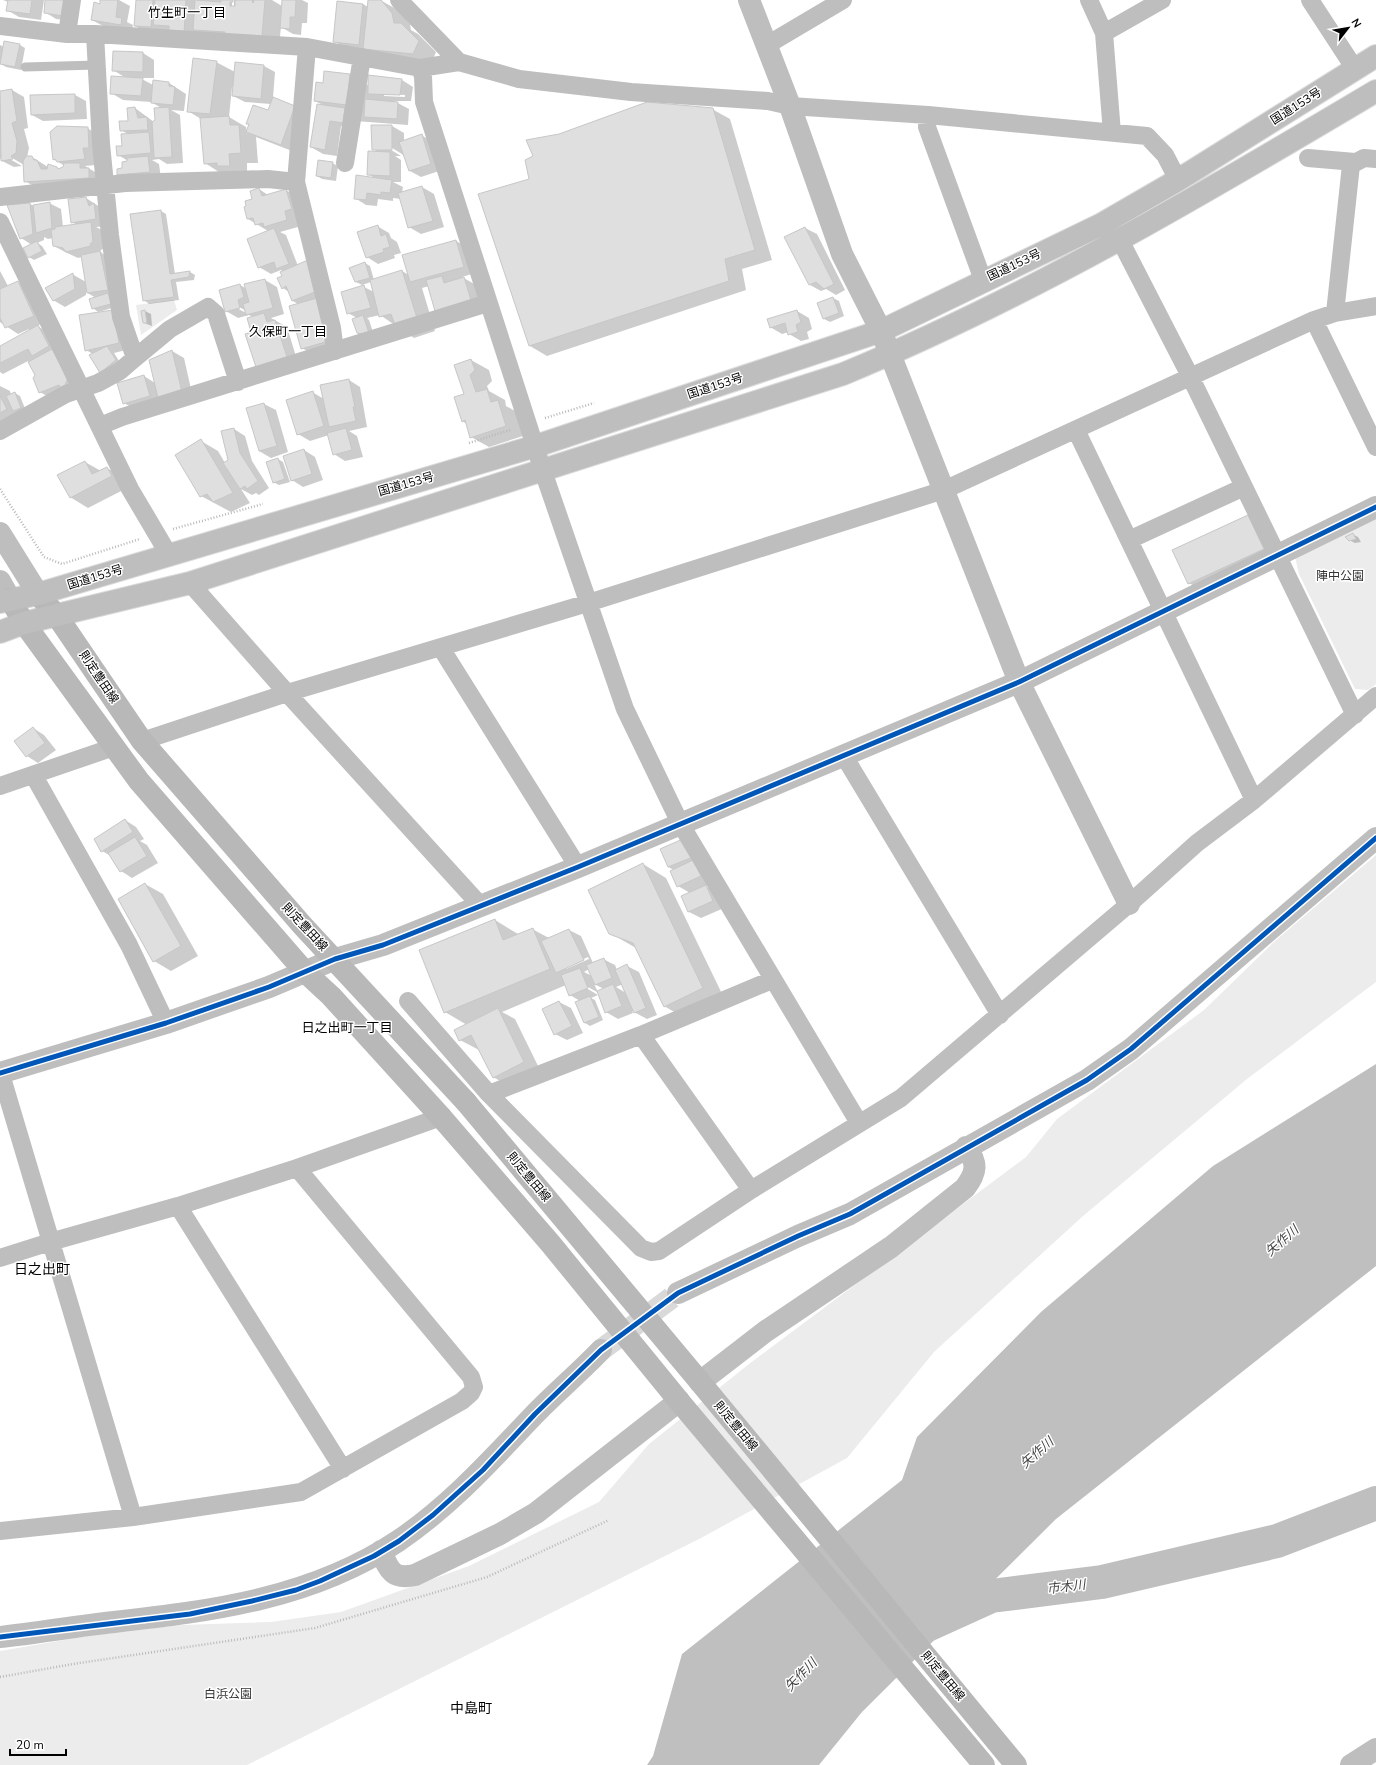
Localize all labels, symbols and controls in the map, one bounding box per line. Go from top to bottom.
district label: 竹生町一丁目 [148,4,226,22]
north arrow [1328,8,1368,48]
text: N [1348,16,1365,30]
street label: 国道153号 [1267,84,1325,128]
street label: 国道153号 [985,246,1043,284]
district label: 久保町一丁目 [249,323,327,341]
street label: 国道153号 [685,369,745,403]
street label: 国道153号 [376,468,436,500]
street label: 国道153号 [65,561,125,593]
park label: 陣中公園 [1316,568,1364,584]
street label: 則定豊田線 [76,648,122,706]
street label: 則定豊田線 [279,900,331,954]
district label: 日之出町一丁目 [301,1019,393,1037]
street label: 則定豊田線 [504,1149,554,1205]
water label: 矢作川 [1261,1220,1304,1261]
district label: 日之出町 [14,1260,70,1279]
street label: 則定豊田線 [711,1398,761,1454]
water label: 矢作川 [1016,1432,1059,1473]
water label: 市木川 [1046,1575,1088,1598]
street label: 則定豊田線 [918,1648,968,1704]
water label: 矢作川 [781,1653,822,1695]
park label: 白浜公園 [204,1686,252,1702]
district label: 中島町 [450,1699,492,1718]
scale bar [10,1731,66,1757]
text: 20 m [16,1737,44,1753]

